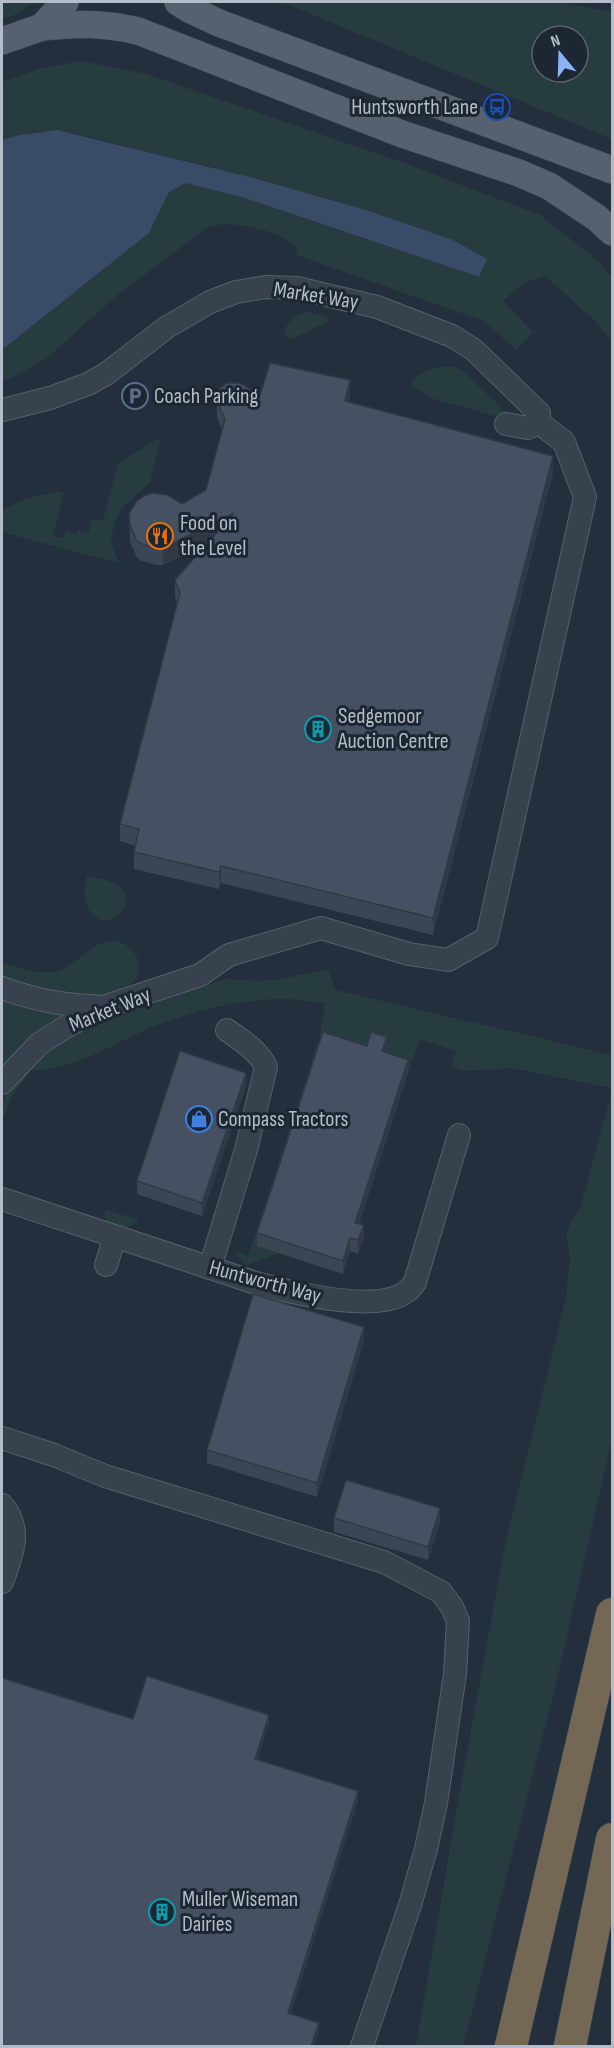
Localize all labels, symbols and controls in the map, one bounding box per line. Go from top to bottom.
north arrow [530,24,590,84]
text: N [548,31,563,52]
bus stop icon: Huntsworth Lane [482,92,512,122]
place label: Huntsworth Lane [351,94,478,121]
street label: Market Way [272,276,361,316]
parking icon: Coach Parking [120,381,150,411]
place label: Coach Parking [154,383,258,410]
place label: Food on the Level [180,510,246,562]
restaurant icon: Food on the Level [145,521,175,551]
place label: Sedgemoor Auction Centre [337,703,449,755]
building icon: Sedgemoor Auction Centre [303,714,333,744]
street label: Market Way [65,981,155,1039]
shop icon: Compass Tractors [184,1104,214,1134]
place label: Compass Tractors [218,1106,348,1133]
street label: Huntworth Way [206,1254,324,1310]
place label: Muller Wiseman Dairies [182,1886,298,1938]
building icon: Muller Wiseman Dairies [147,1897,177,1927]

